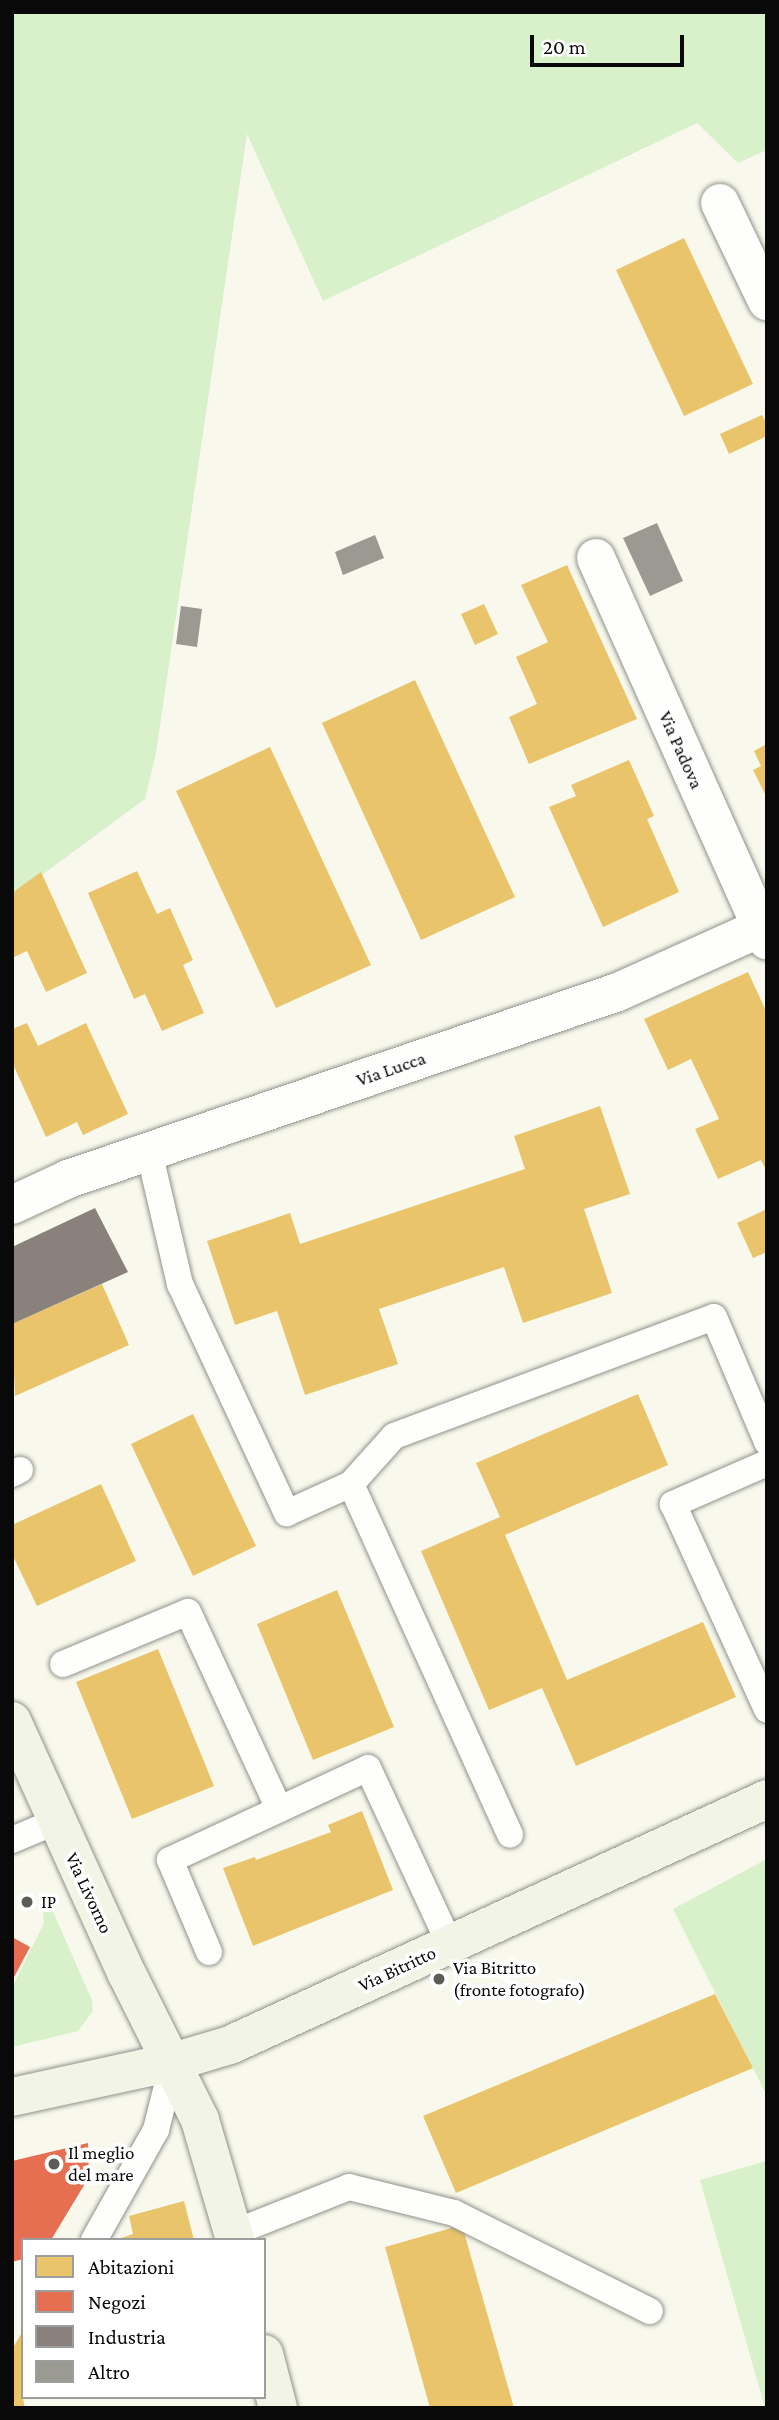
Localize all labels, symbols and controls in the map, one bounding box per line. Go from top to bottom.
scale bar [534,21,688,65]
text: 20 m [543,35,586,59]
street label: Via Padova [654,708,708,792]
street label: Via Lucca [353,1047,429,1091]
street label: Via Livorno [60,1849,118,1937]
place label: IP [41,1891,56,1913]
marker: IP [19,1894,35,1910]
street label: Via Bitritto [355,1941,439,1997]
place label: Via Bitritto (fronte fotografo) [453,1957,586,2001]
marker: Via Bitritto (fronte fotografo) [431,1971,447,1987]
place label: Il meglio del mare [68,2142,134,2186]
marker: Il meglio del mare [46,2156,62,2172]
legend [21,2238,266,2399]
text: Abitazioni [88,2255,174,2279]
text: Negozi [88,2290,146,2314]
text: Industria [88,2325,166,2349]
text: Altro [88,2360,130,2384]

